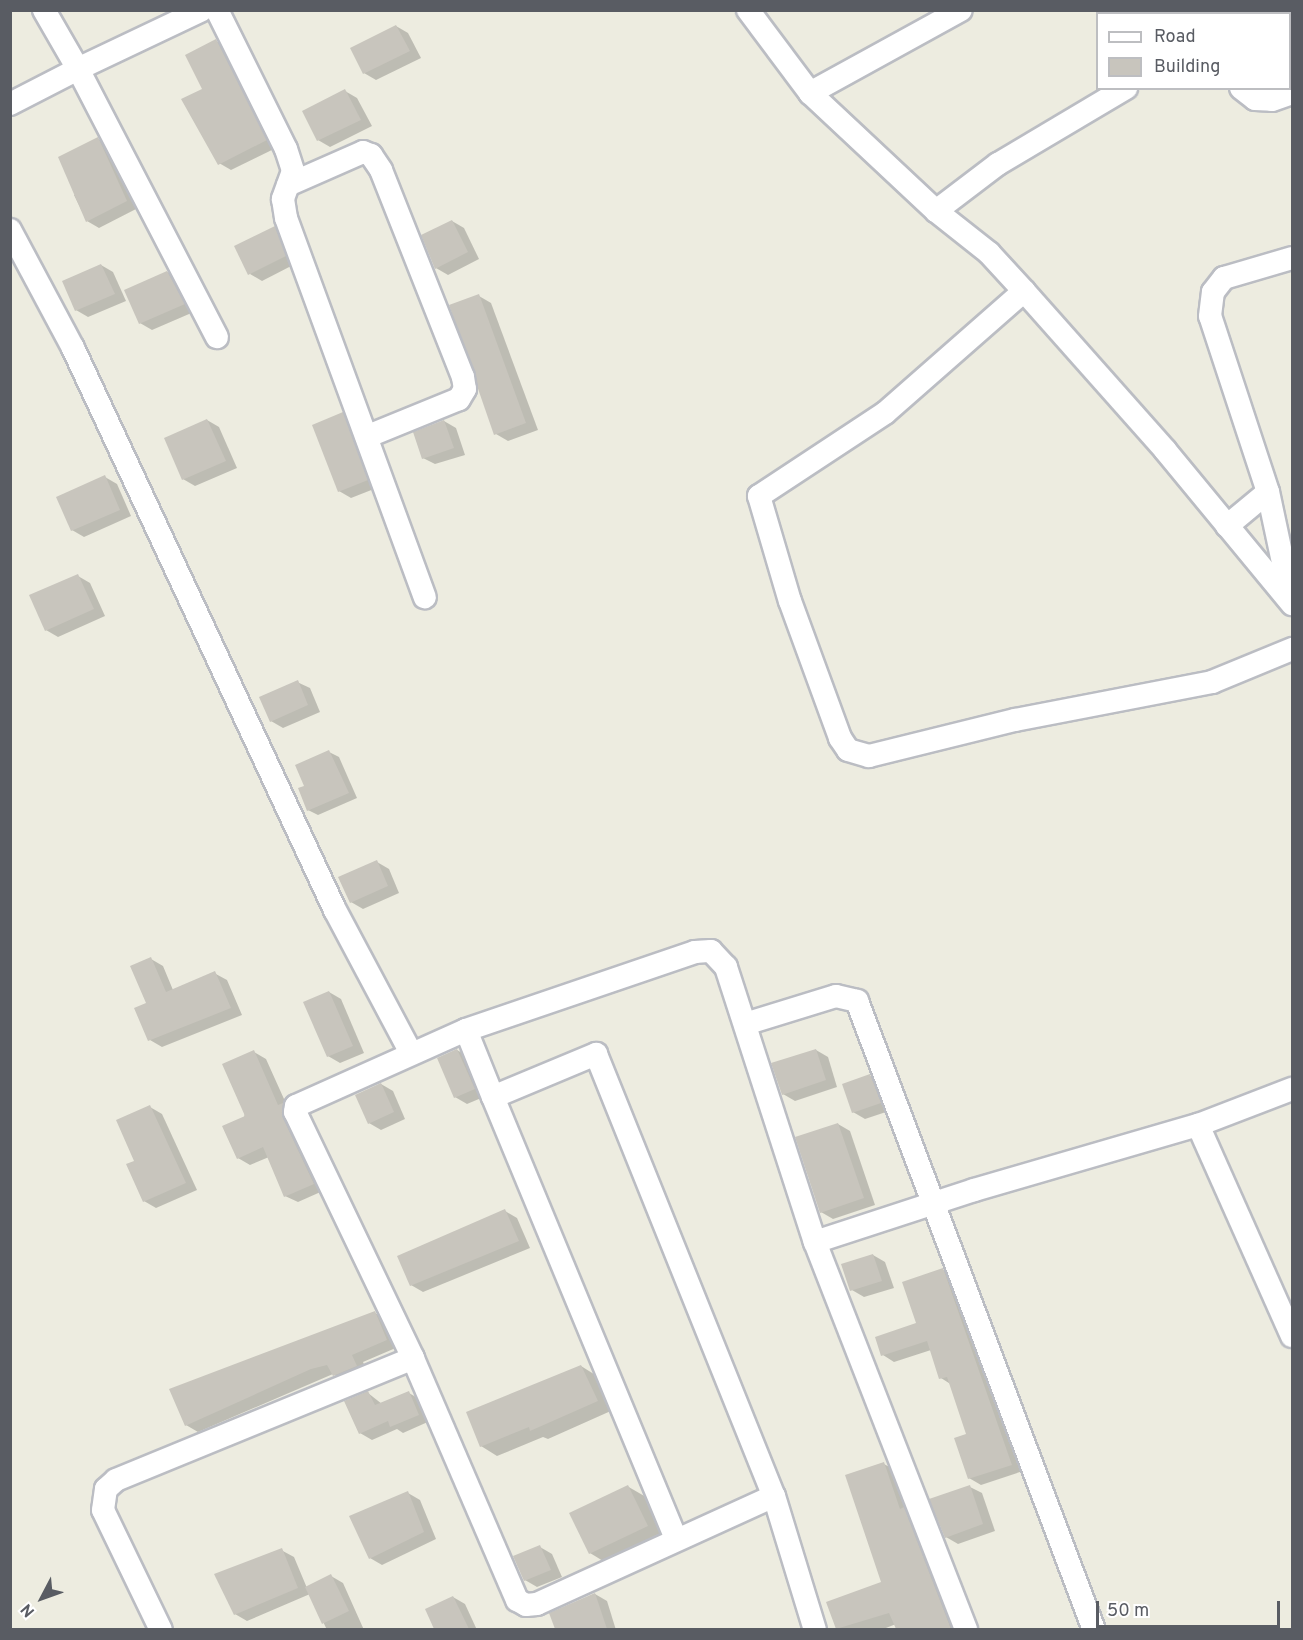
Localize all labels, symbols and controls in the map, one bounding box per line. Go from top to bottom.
legend [1096,12,1291,90]
text: Road [1154,26,1196,49]
text: Building [1154,56,1220,79]
north arrow [12,1568,72,1628]
scale bar [1099,1589,1284,1627]
text: N [17,1599,40,1621]
text: 50 m [1107,1600,1149,1623]

